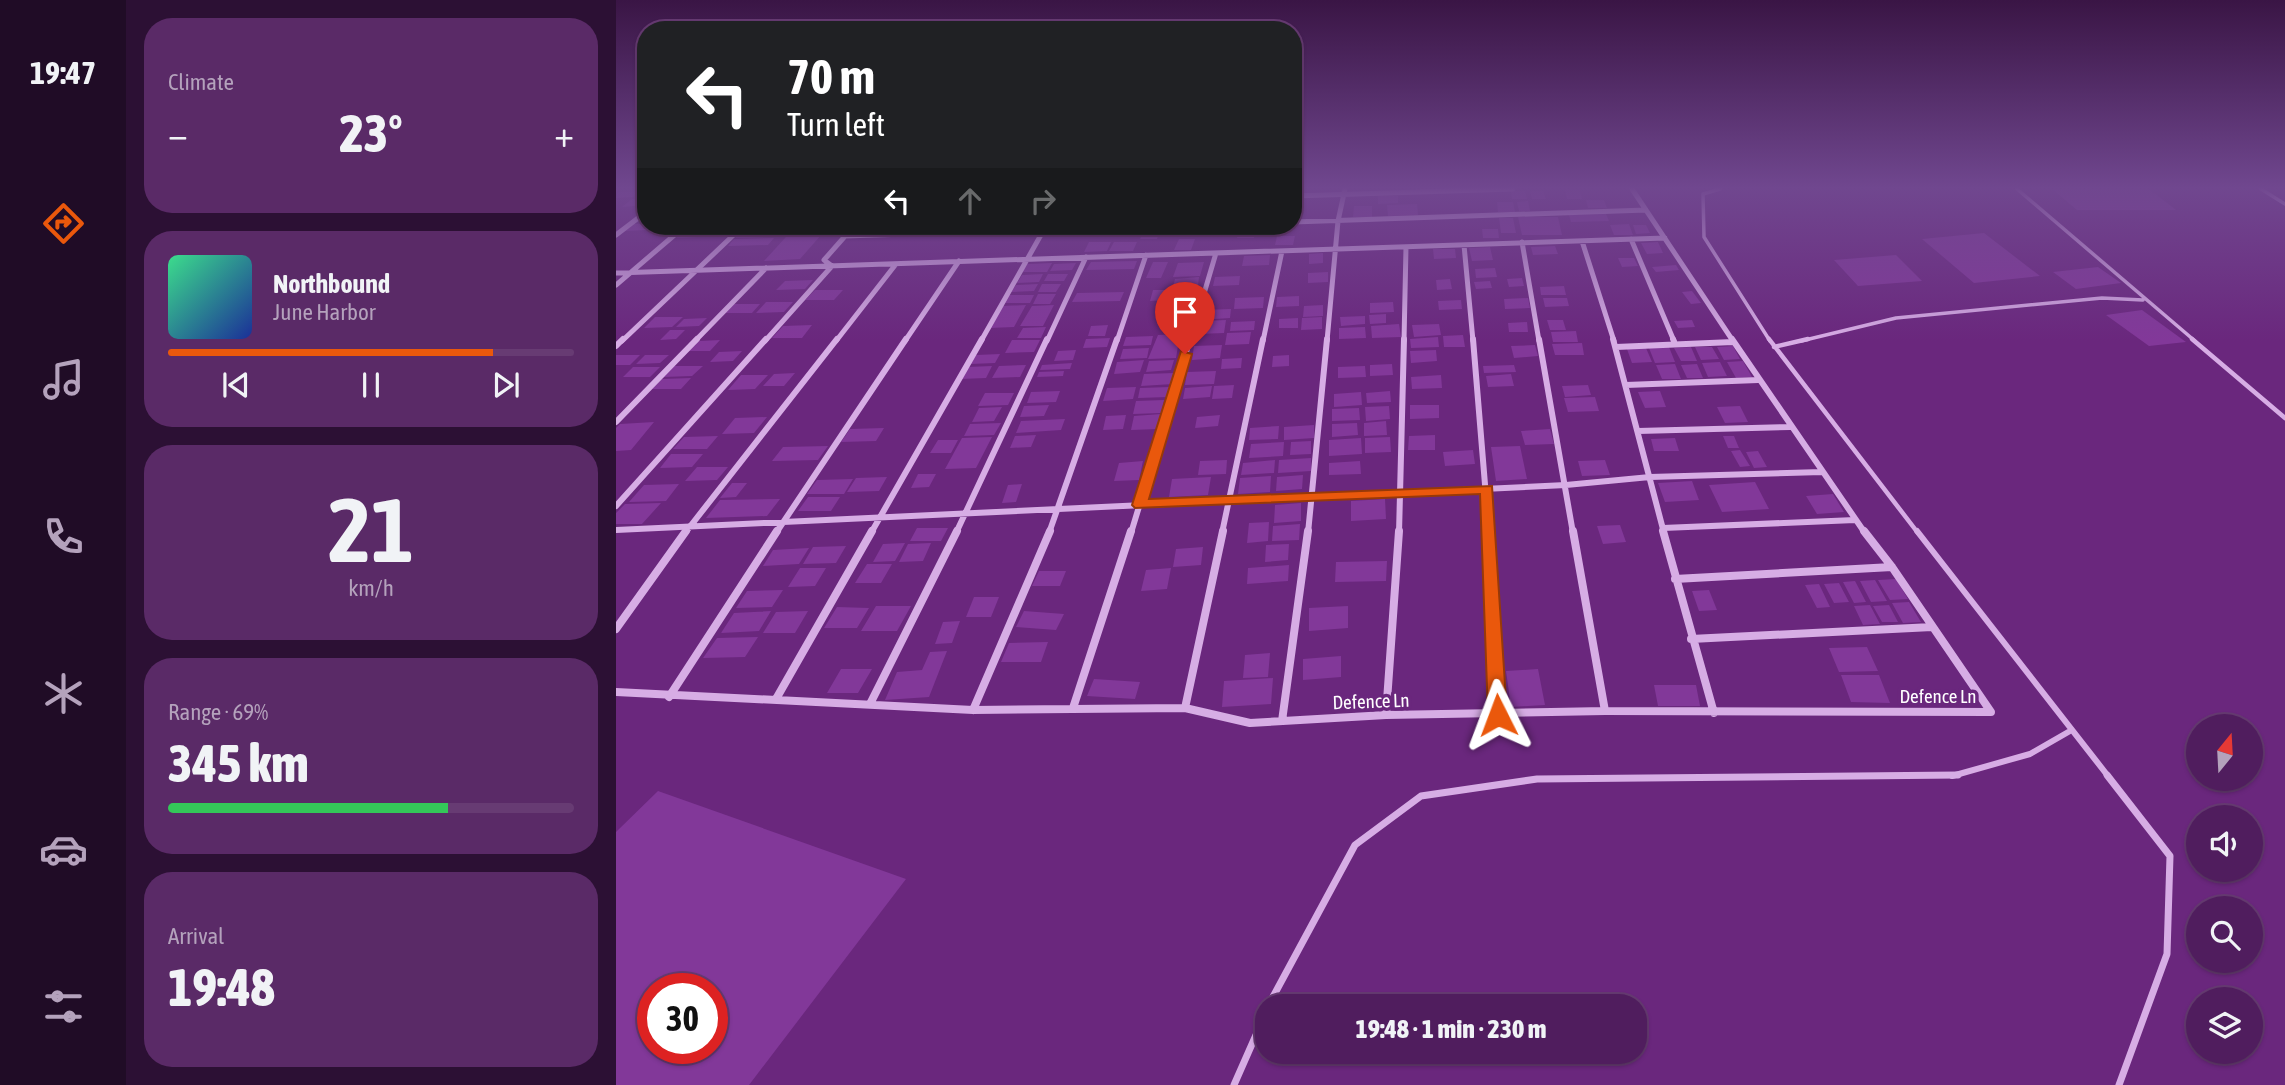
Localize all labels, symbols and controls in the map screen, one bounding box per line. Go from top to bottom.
text: 70 m [787,48,875,104]
icon: left [672,49,763,140]
text: 19:47 [30,54,96,91]
text: Climate [168,69,234,95]
text: 23° [339,103,403,163]
text: Turn left [787,106,885,143]
text: − [168,112,188,155]
text: + [554,112,574,155]
icon: left [878,182,916,220]
icon: ahead [951,182,989,220]
icon: right [1024,182,1062,220]
icon: directions [39,199,88,248]
text: Northbound [273,269,390,299]
pin [1155,282,1215,354]
icon: arrive [1166,293,1204,331]
text: June Harbor [273,299,376,325]
icon: music [39,355,88,404]
icon: previous [217,366,255,404]
icon: pause [352,366,390,404]
icon: next [487,366,525,404]
text: 21 [328,477,414,581]
icon: phone [39,512,88,561]
text: km/h [348,575,394,601]
icon: climate [39,669,88,718]
position arrow [1461,678,1535,752]
street label: Defence Ln [1899,685,1977,707]
street label: Defence Ln [1332,689,1410,713]
text: Range · 69% [168,699,268,725]
north arrow [2186,714,2263,791]
map controls [2186,714,2263,1064]
text: 345 km [168,733,309,793]
button: sound [2186,805,2263,882]
icon: car [39,825,88,874]
button: search [2186,896,2263,973]
text: Arrival [168,923,224,949]
text: 19:48 [168,957,275,1017]
speed limit sign: 30 [637,973,728,1064]
icon: filters [39,982,88,1031]
button: layers [2186,987,2263,1064]
text: 19:48 · 1 min · 230 m [1356,1014,1546,1044]

